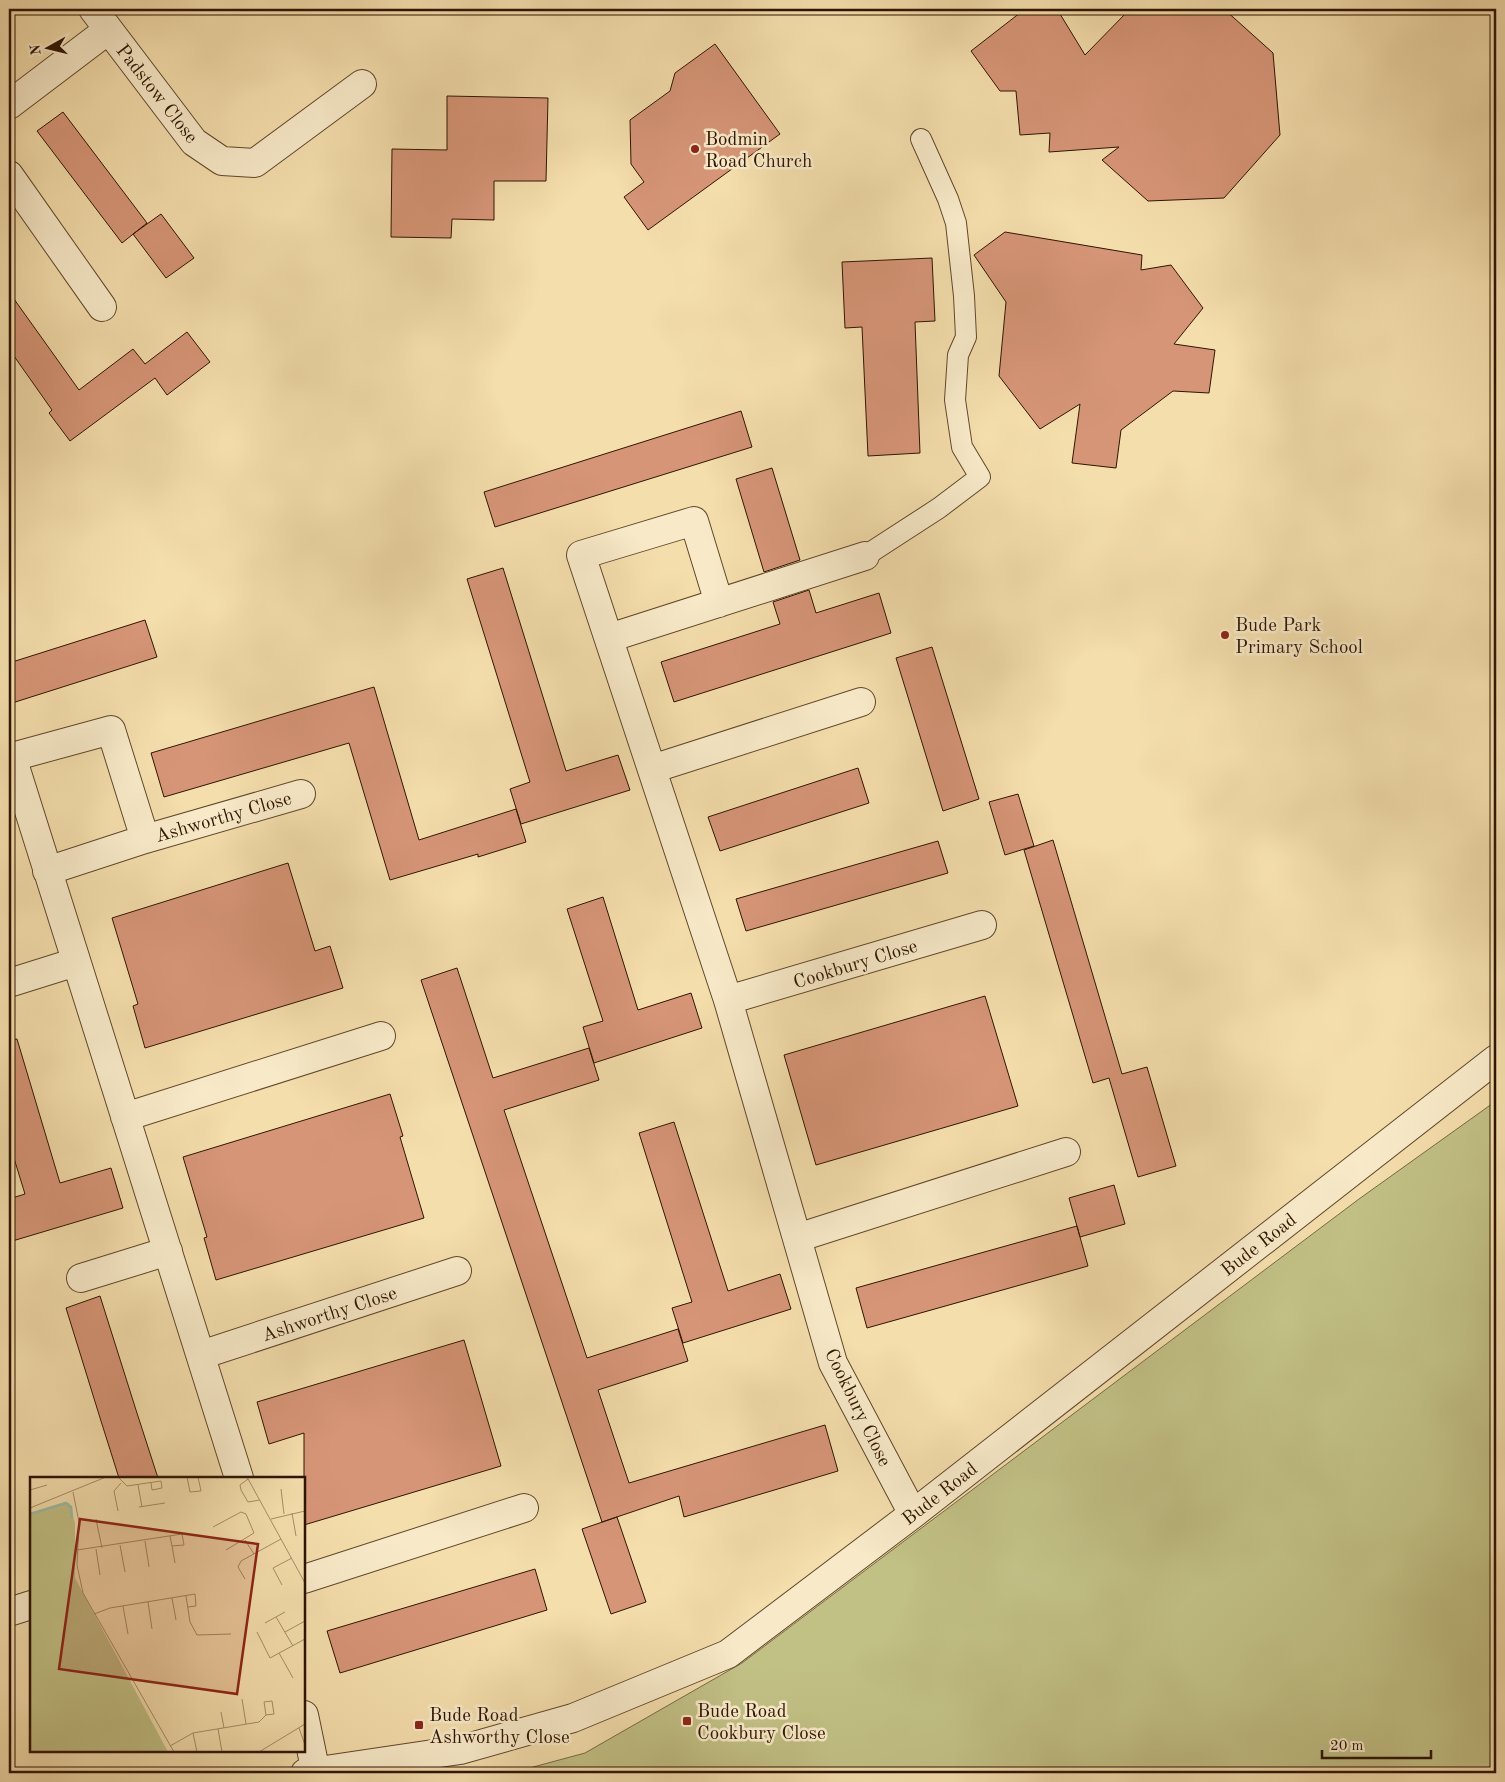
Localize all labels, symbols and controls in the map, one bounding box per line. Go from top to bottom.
north arrow [22,22,72,72]
street label: Padstow Close [112,42,200,148]
text: N [28,43,44,56]
place label: Bodmin Road Church [705,131,812,172]
marker: Bodmin Road Church [689,143,701,155]
place label: Bude Park Primary School [1235,617,1363,658]
marker: Bude Park Primary School [1219,629,1231,641]
street label: Ashworthy Close [153,790,294,847]
street label: Cookbury Close [791,937,920,993]
street label: Bude Road [1218,1211,1301,1281]
street label: Ashworthy Close [260,1285,400,1346]
street label: Cookbury Close [820,1346,894,1470]
street label: Bude Road [899,1460,982,1530]
inset map [30,1477,305,1752]
place label: Bude Road Cookbury Close [697,1703,826,1744]
place label: Bude Road Ashworthy Close [429,1707,570,1748]
marker: Bude Road Cookbury Close [681,1715,693,1727]
marker: Bude Road Ashworthy Close [413,1719,425,1731]
scale bar [1322,1727,1431,1759]
text: 20 m [1330,1739,1364,1754]

